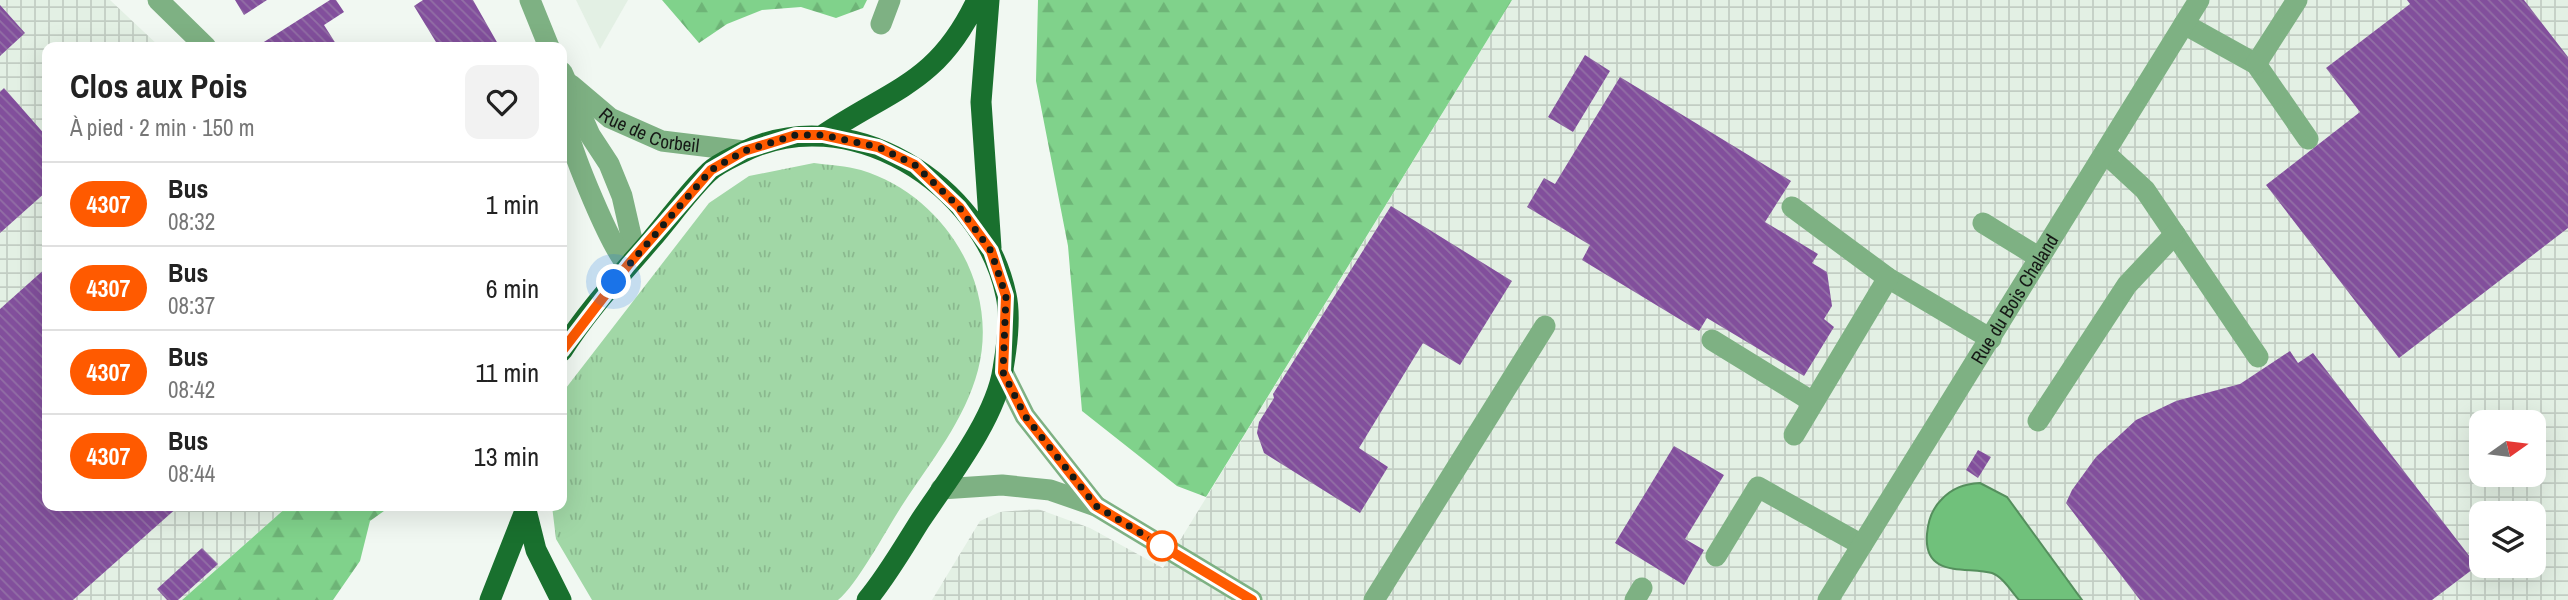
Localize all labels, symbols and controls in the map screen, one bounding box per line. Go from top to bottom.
text: Clos aux Pois [70,64,247,108]
button: heart [465,65,539,139]
street label: Rue de Corbeil [594,101,701,158]
text: À pied · 2 min · 150 m [70,112,255,143]
text: Bus [168,171,208,206]
text: 1 min [486,187,539,222]
text: 4307 [87,188,130,220]
text: 08:32 [168,206,215,237]
street label: Rue du Bois Chaland [1964,229,2064,369]
text: Bus [168,255,208,290]
your location [596,264,631,299]
text: 6 min [486,271,539,306]
text: 4307 [87,272,130,304]
text: 08:37 [168,290,215,321]
text: Bus [168,339,208,374]
text: 11 min [475,355,539,390]
text: 4307 [87,356,130,388]
text: 08:42 [168,374,215,405]
north arrow [2469,410,2546,486]
map controls [2469,410,2546,578]
text: Bus [168,423,208,458]
text: 13 min [474,439,539,474]
text: 4307 [87,440,130,472]
text: 08:44 [168,458,215,489]
button: layers [2469,501,2546,578]
unlabelled marker [1147,531,1177,561]

